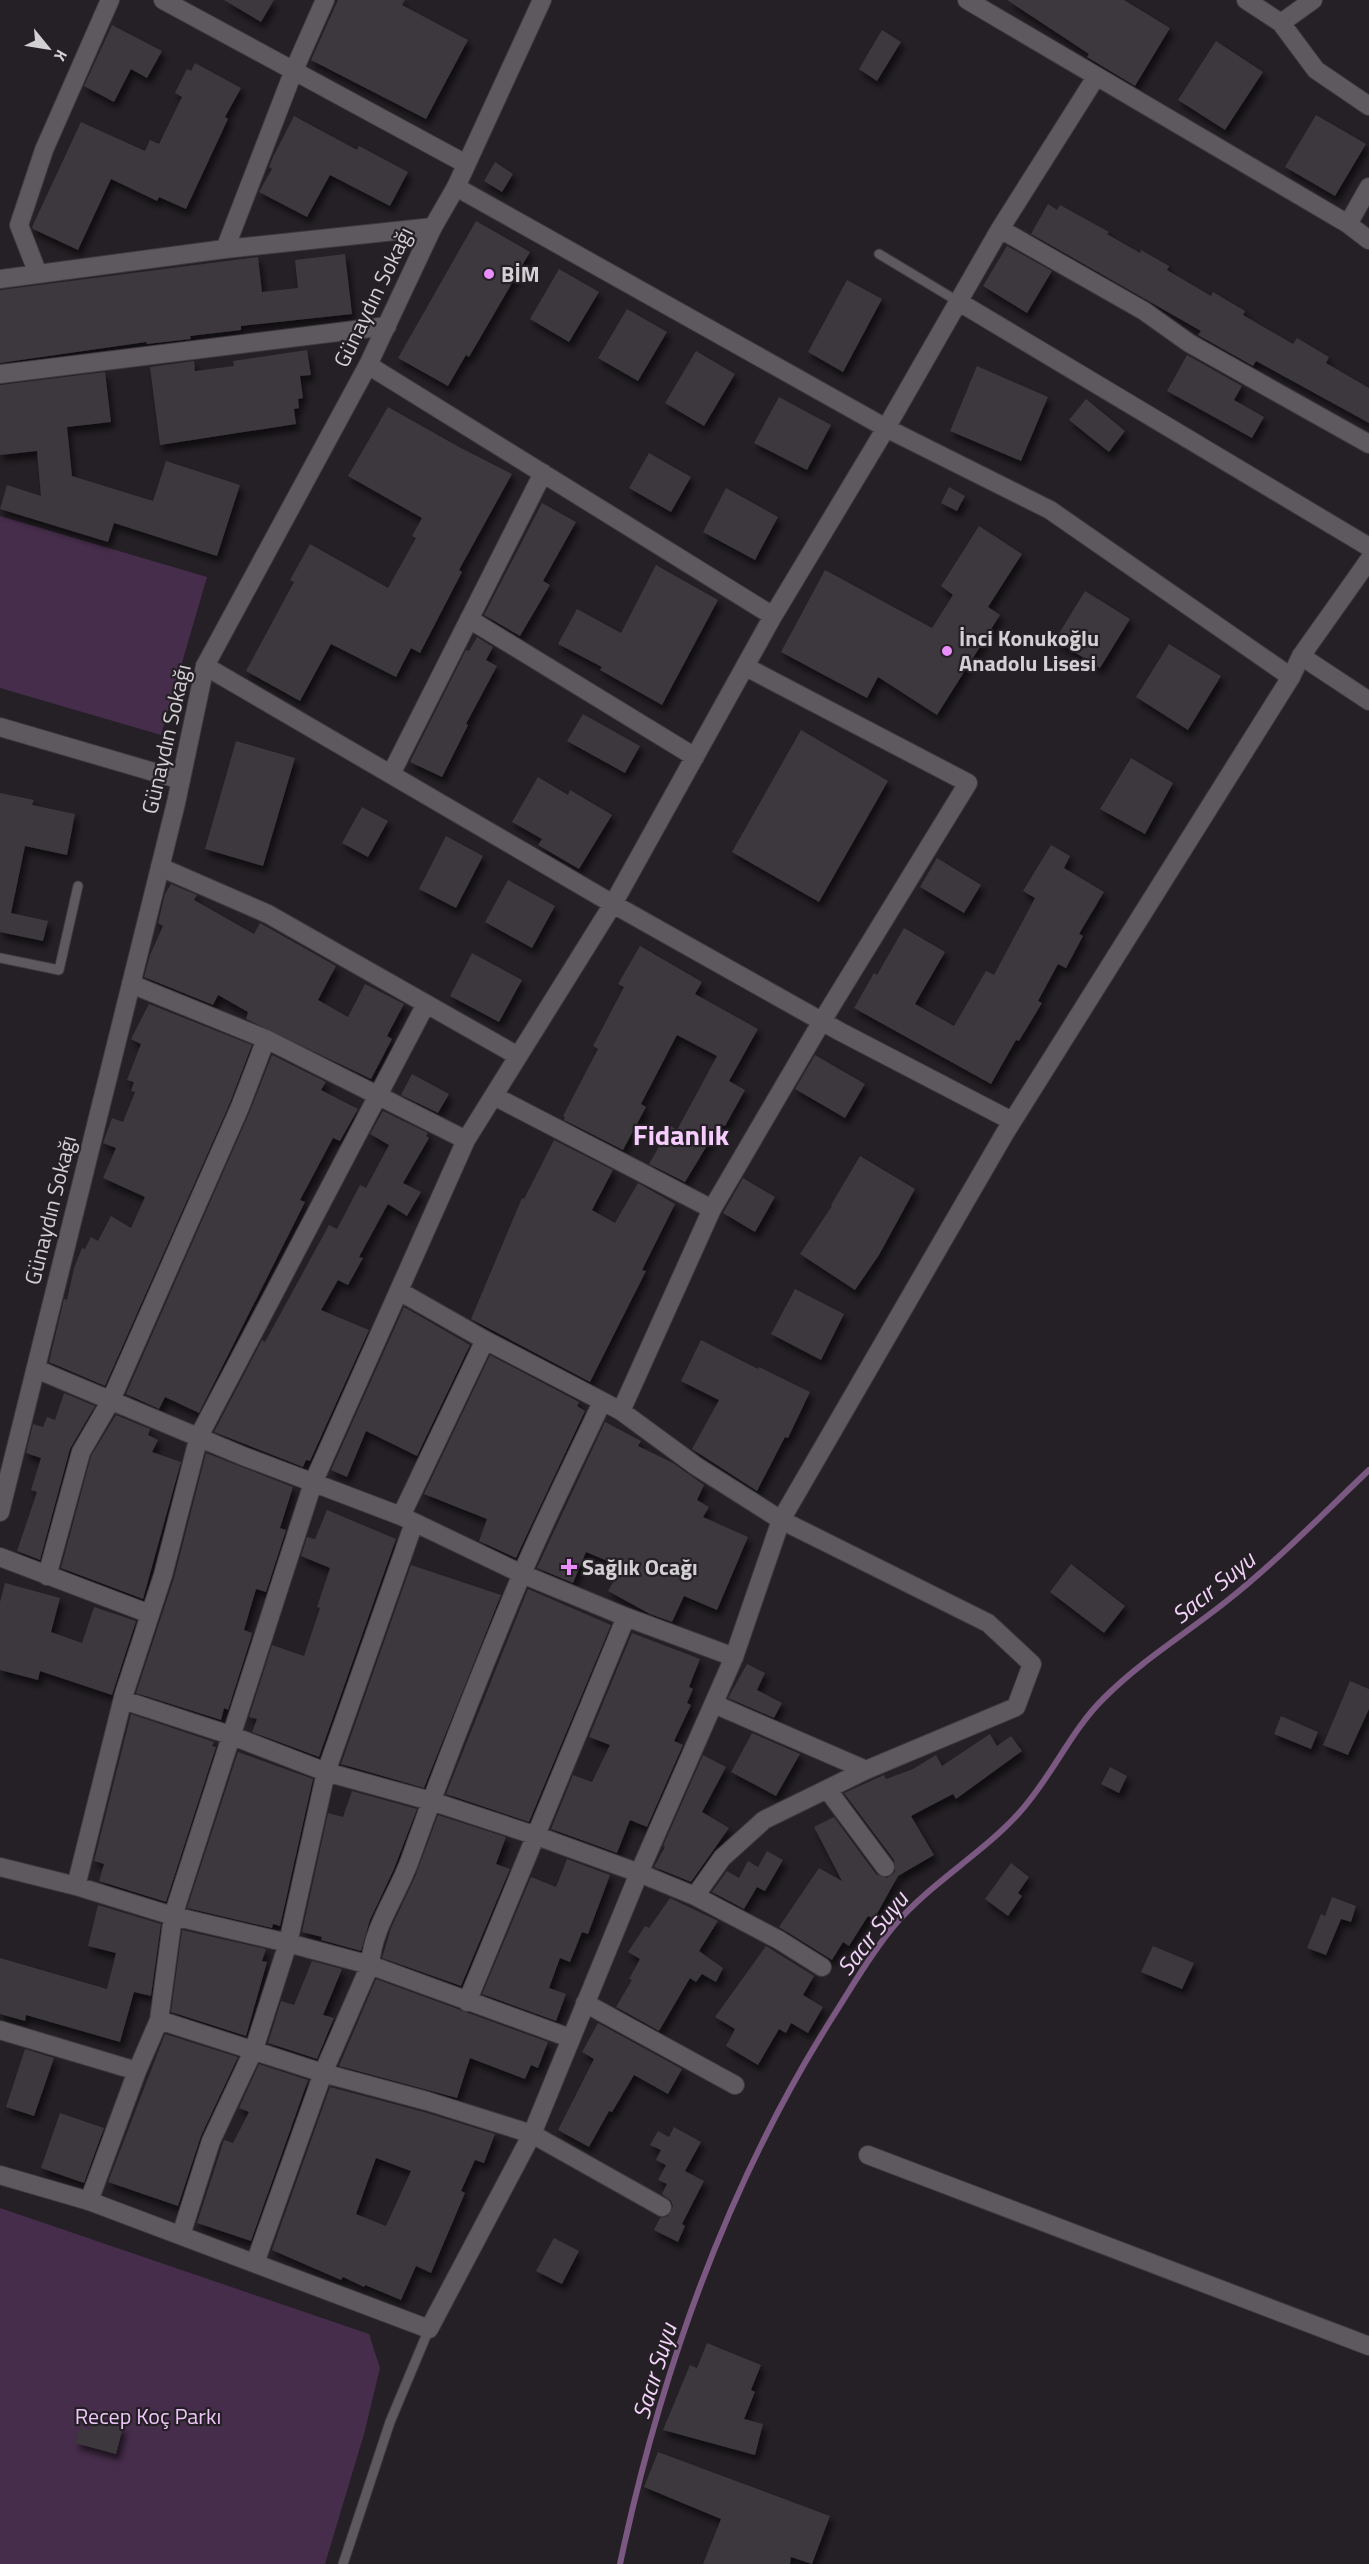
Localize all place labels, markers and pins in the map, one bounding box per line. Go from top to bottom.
place label: BİM [501,257,540,291]
marker: BİM [482,267,496,281]
place label: İnci Konukoğlu Anadolu Lisesi [959,621,1099,680]
marker: İnci Konukoğlu Anadolu Lisesi [940,644,954,658]
place label: Sağlık Ocağı [582,1550,698,1584]
marker: Sağlık Ocağı [560,1558,578,1576]

